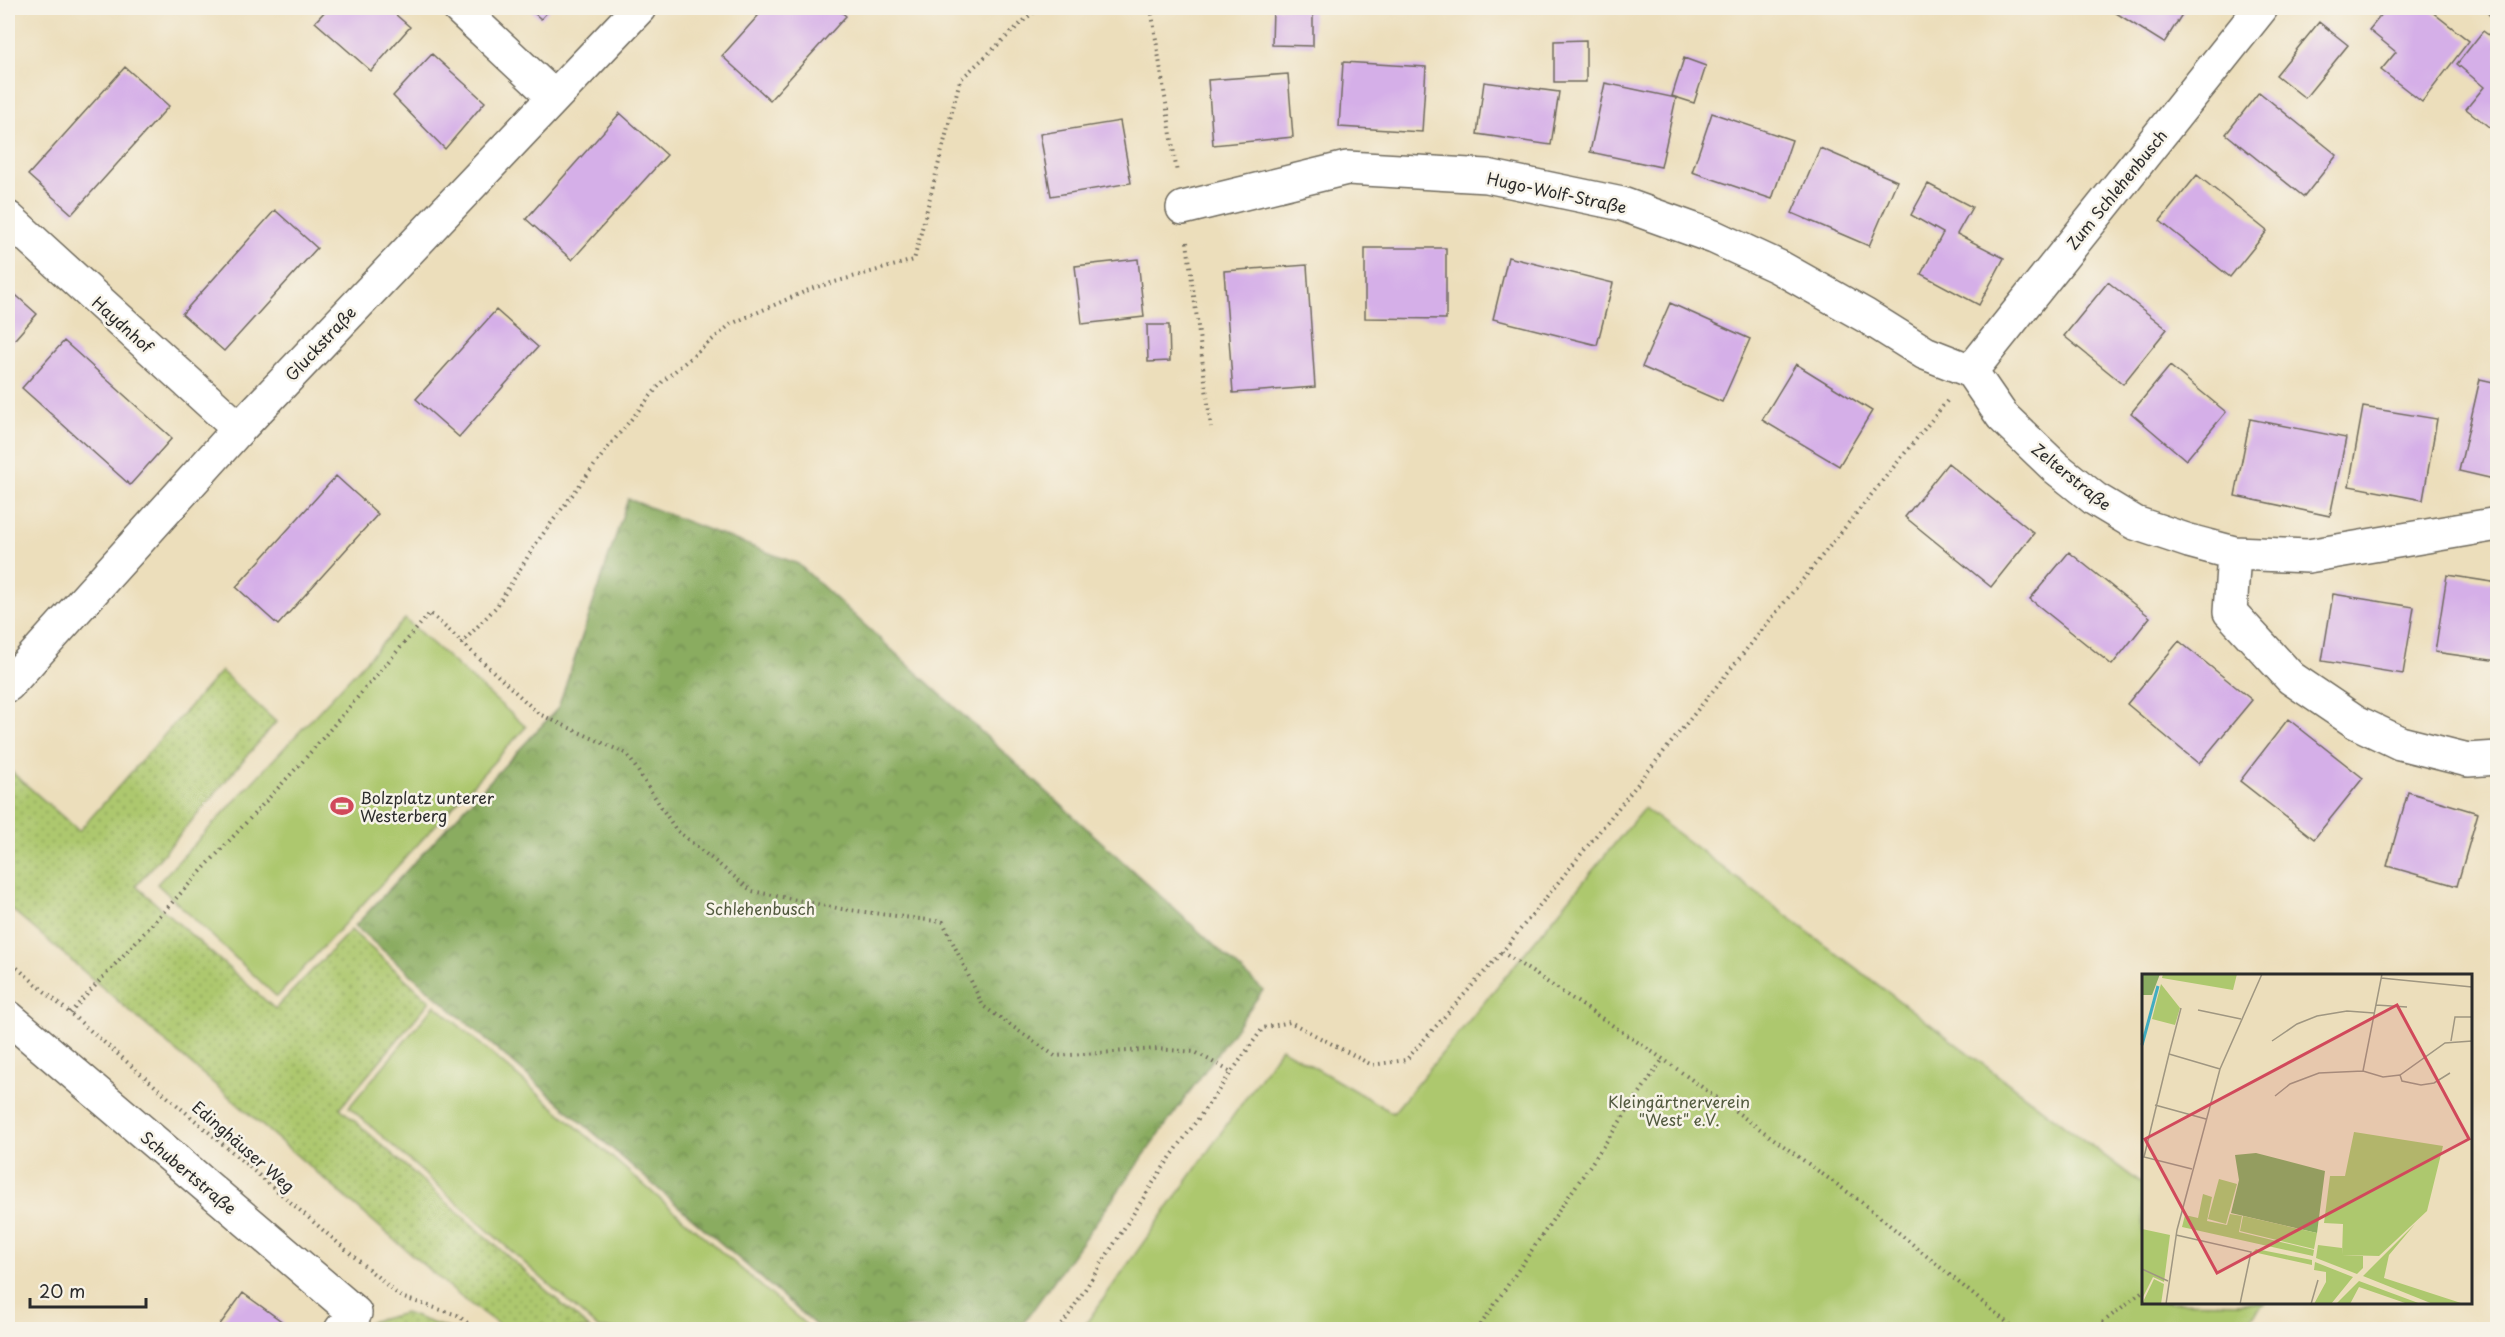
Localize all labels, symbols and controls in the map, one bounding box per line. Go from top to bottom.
street label: Zum Schlehenbusch [2060,124,2172,254]
street label: Hugo-Wolf-Straße [1485,165,1629,219]
street label: Haydnhof [87,290,160,359]
street label: Gluckstraße [279,300,361,386]
street label: Zelterstraße [2027,436,2117,516]
place label: Bolzplatz unterer Westerberg [360,785,495,827]
sports icon: Bolzplatz unterer Westerberg [329,793,355,819]
park label: Schlehenbusch [705,896,815,920]
inset map [2142,974,2472,1304]
park label: Kleingärtnerverein "West" e.V. [1608,1089,1750,1131]
street label: Edinghäuser Weg [188,1095,300,1197]
street label: Schubertstraße [136,1125,242,1219]
scale bar [30,1271,146,1309]
text: 20 m [39,1277,85,1304]

